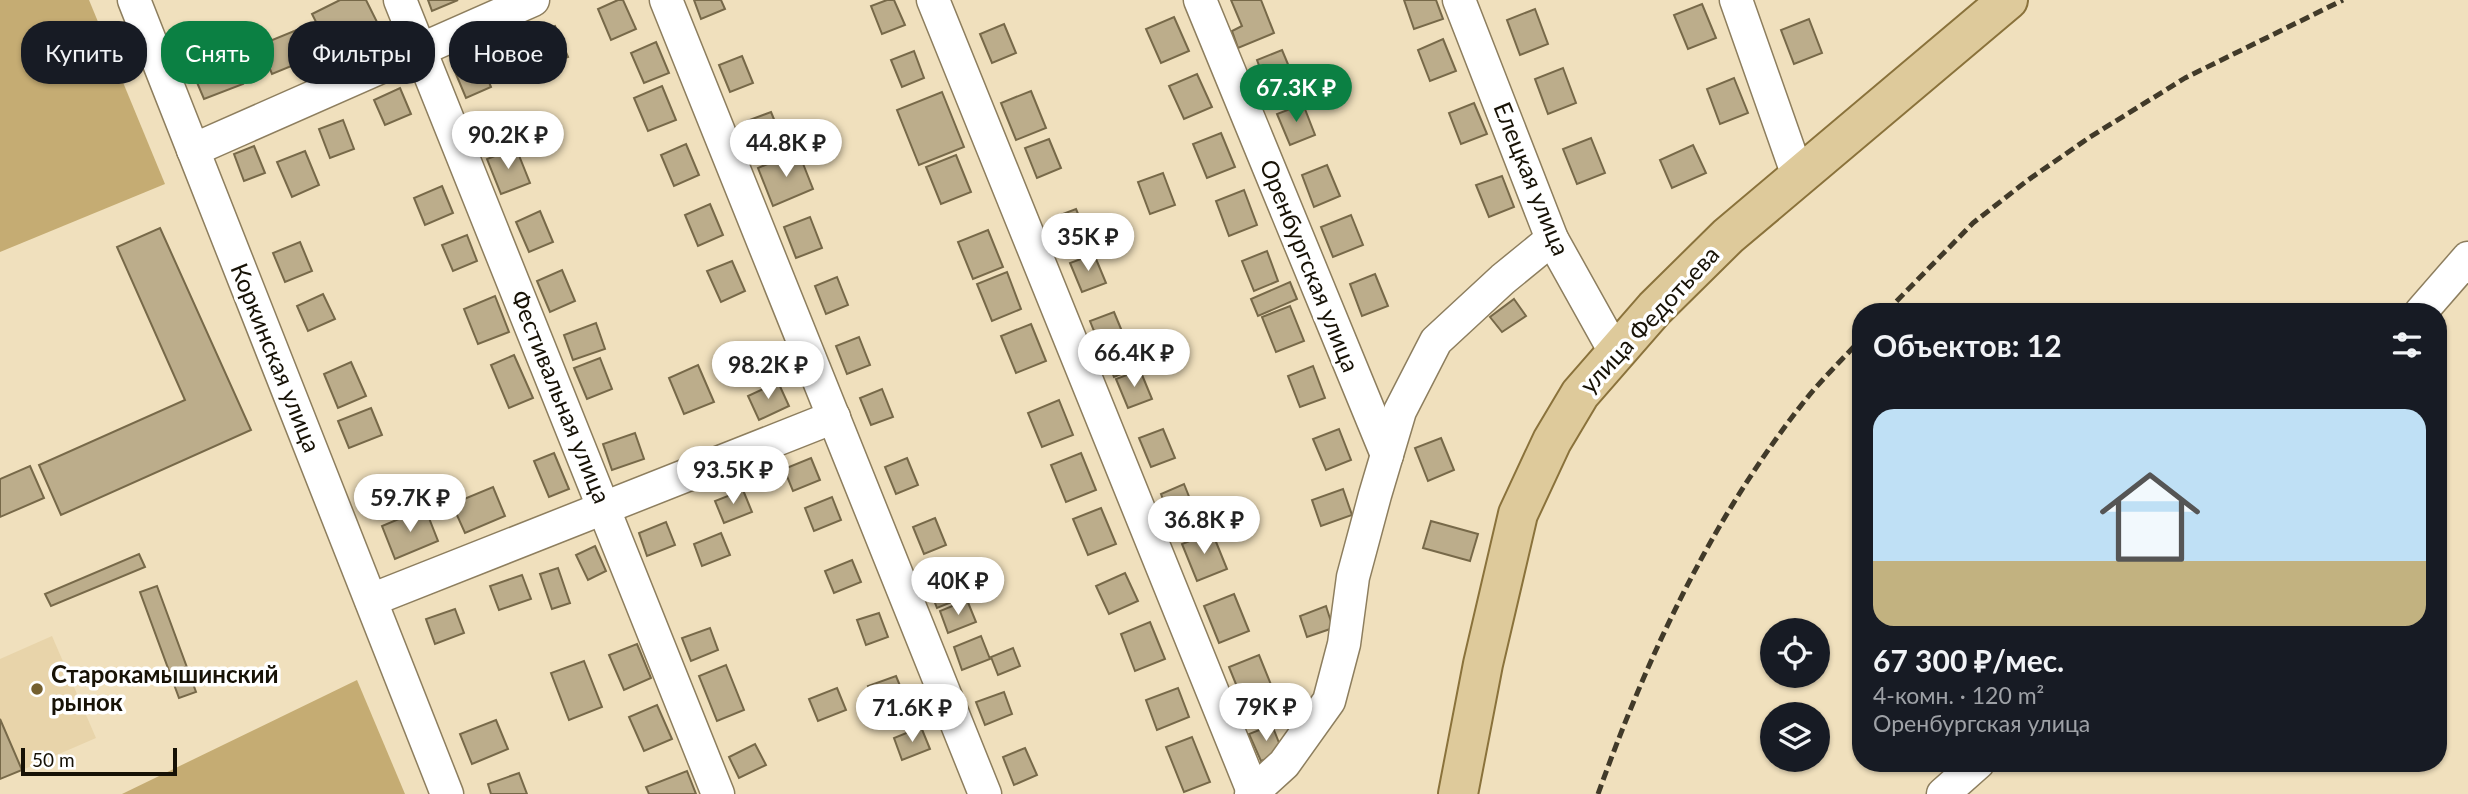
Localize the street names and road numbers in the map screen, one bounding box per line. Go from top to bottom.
street label: Елецкая улица [1488,97,1576,259]
street label: Оренбургская улица [1254,155,1366,376]
street label: улица Федотьева [1573,239,1725,399]
street label: Коркинская улица [225,259,328,456]
street label: Фестивальная улица [505,286,617,507]

